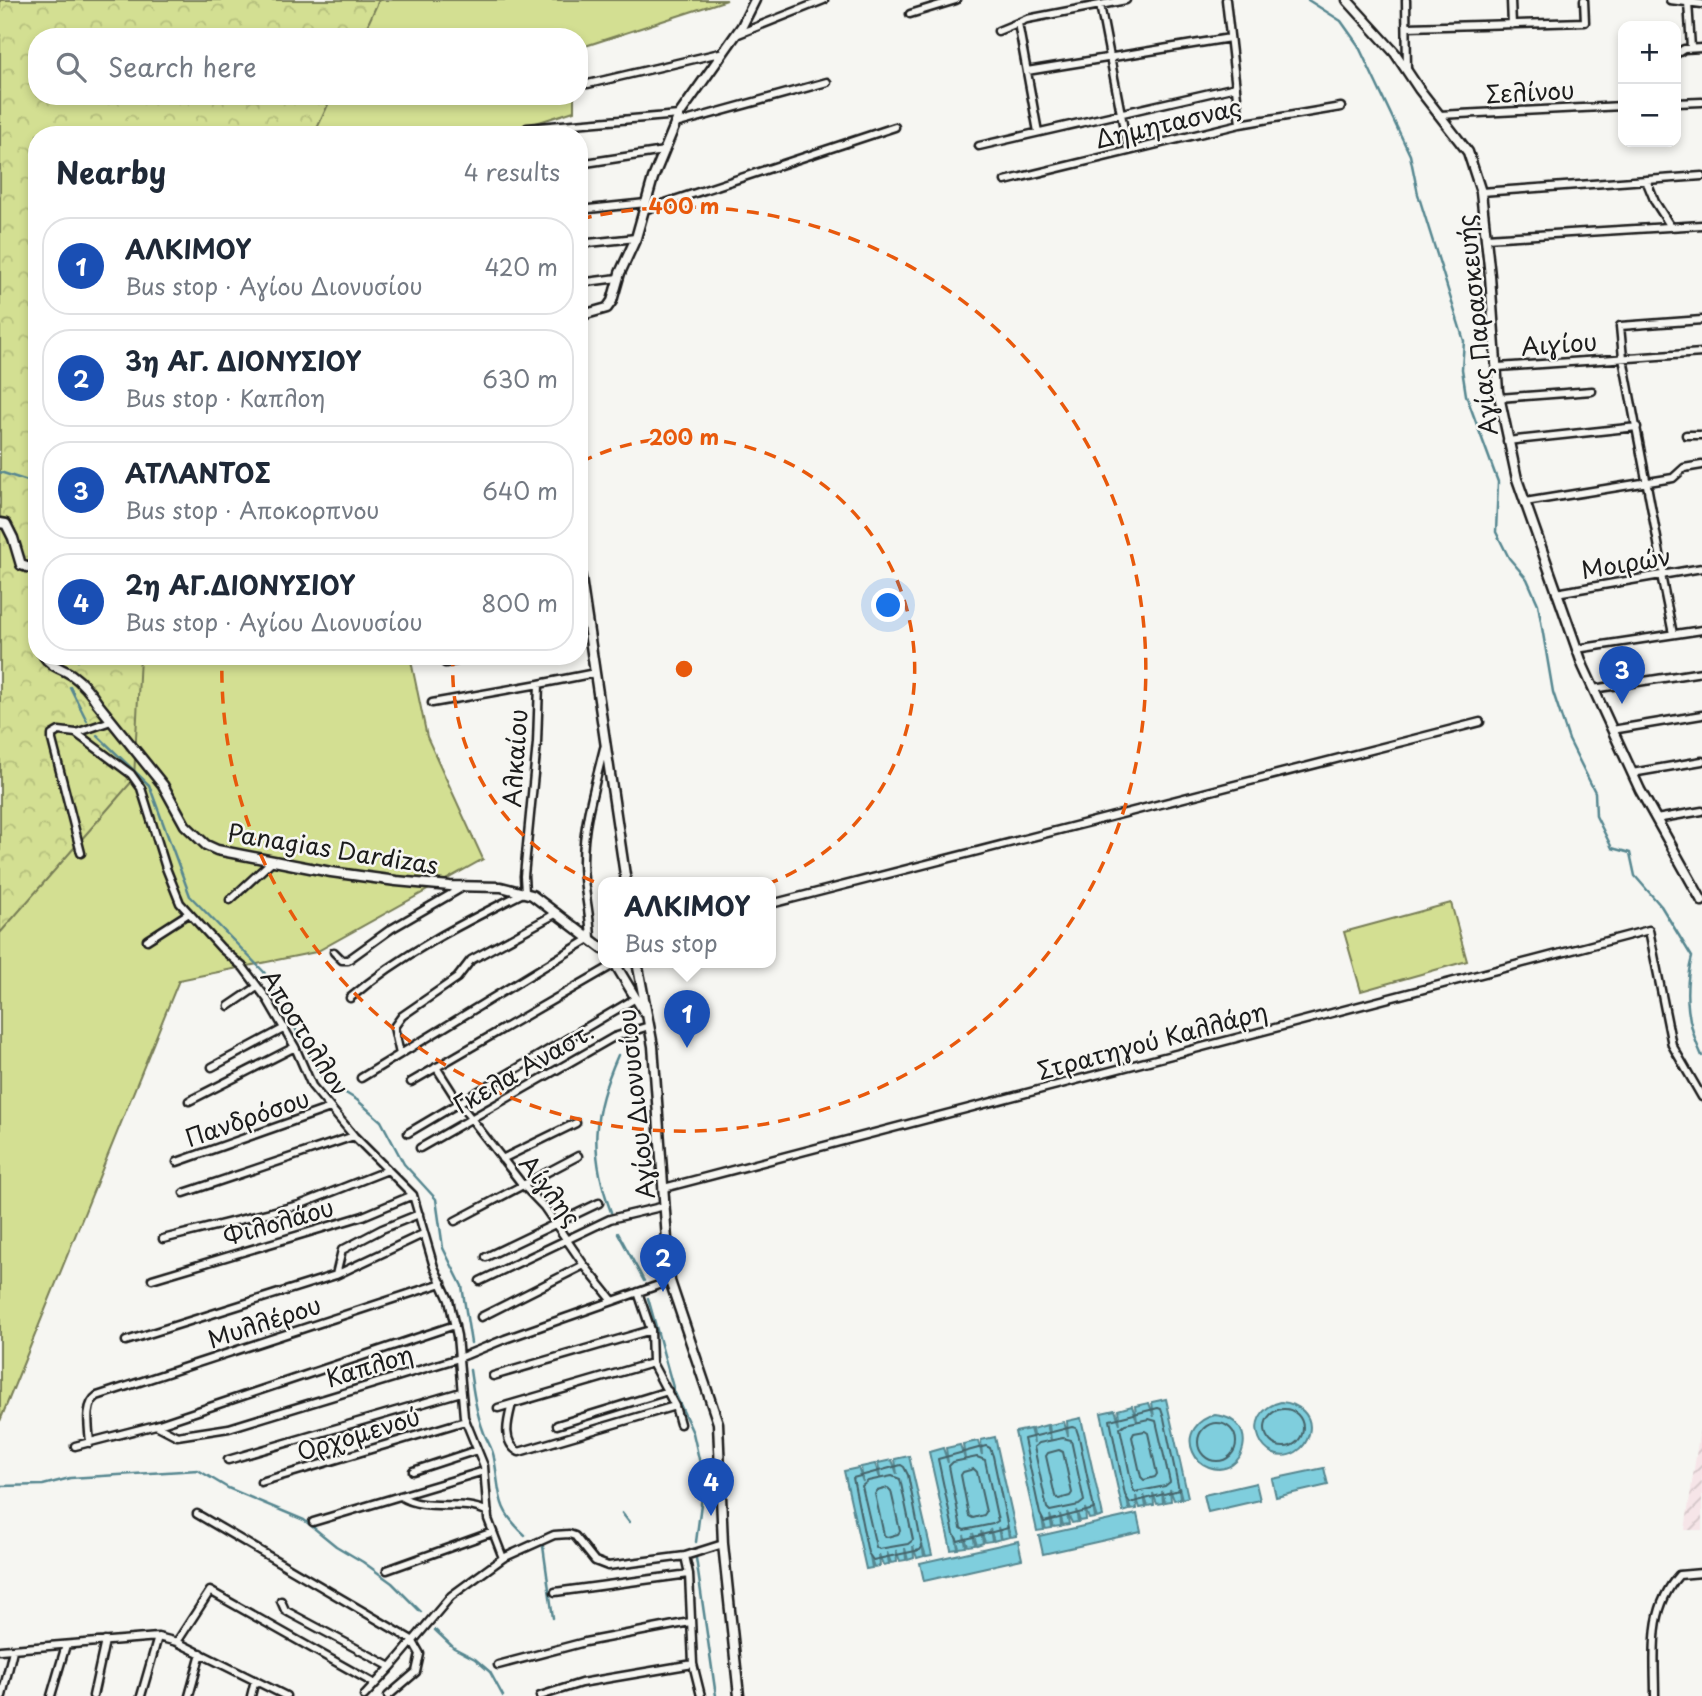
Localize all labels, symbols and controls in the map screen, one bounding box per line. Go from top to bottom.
map controls [1618,21,1681,147]
button: + [1618,21,1681,84]
search box [28,28,588,105]
text: Search here [108,47,257,86]
icon: search [52,48,90,86]
street label: Σελίνου [1485,71,1575,111]
button: − [1618,84,1681,147]
street label: Δημητασνας [1091,88,1245,156]
text: Nearby [56,149,166,194]
text: 4 results [464,154,560,189]
text: 400 m [649,189,719,221]
street label: Αγίας Παρασκευής [1446,213,1506,437]
text: ΑΛΚΙΜΟΥ [125,229,251,268]
text: 1 [76,249,87,284]
text: 420 m [484,249,558,284]
text: Bus stop · Αγίου Διονυσίου [125,268,423,303]
street label: Αιγίου [1520,322,1598,364]
text: 3η ΑΓ. ΔΙΟΝΥΣΙΟΥ [125,341,361,380]
text: 2 [73,361,89,396]
text: 630 m [482,361,558,396]
text: Bus stop · Καπλοη [125,380,325,415]
text: 200 m [649,420,719,452]
text: ΑΤΛΑΝΤΟΣ [125,453,271,492]
text: 3 [73,473,89,508]
text: 640 m [482,473,558,508]
text: Bus stop · Αποκορπνου [125,492,379,527]
street label: Μοιρών [1578,537,1674,587]
text: 2η ΑΓ.ΔΙΟΝΥΣΙΟΥ [125,565,355,604]
text: 4 [73,585,89,620]
text: 800 m [481,585,558,620]
your location [871,588,905,622]
text: Bus stop · Αγίου Διονυσίου [125,604,423,639]
pin: 3 [1599,646,1645,704]
centre of rings [672,657,696,681]
street label: Αλκαίου [493,708,535,808]
street label: Panagias Dardizas [225,814,441,882]
popup [598,877,776,968]
text: ΑΛΚΙΜΟΥ [624,886,750,925]
text: Bus stop [624,925,718,960]
street label: Αποστολλον [253,962,359,1102]
pin: 1 [664,990,710,1048]
street label: Στρατηγού Καλλάρη [1033,992,1271,1088]
street label: Αγίου Διονυσίου [607,1007,663,1201]
street label: Γκελα Αναστ. [446,1012,600,1122]
street label: Πανδρόσου [180,1079,314,1155]
street label: Αίγλης [511,1146,591,1234]
street label: Φιλολάου [218,1188,338,1254]
pin: 2 [640,1234,686,1292]
street label: Μυλλέρου [203,1286,325,1356]
street label: Καπλοη [321,1335,417,1395]
street label: Ορχομενού [292,1397,424,1469]
pin: 4 [688,1458,734,1516]

